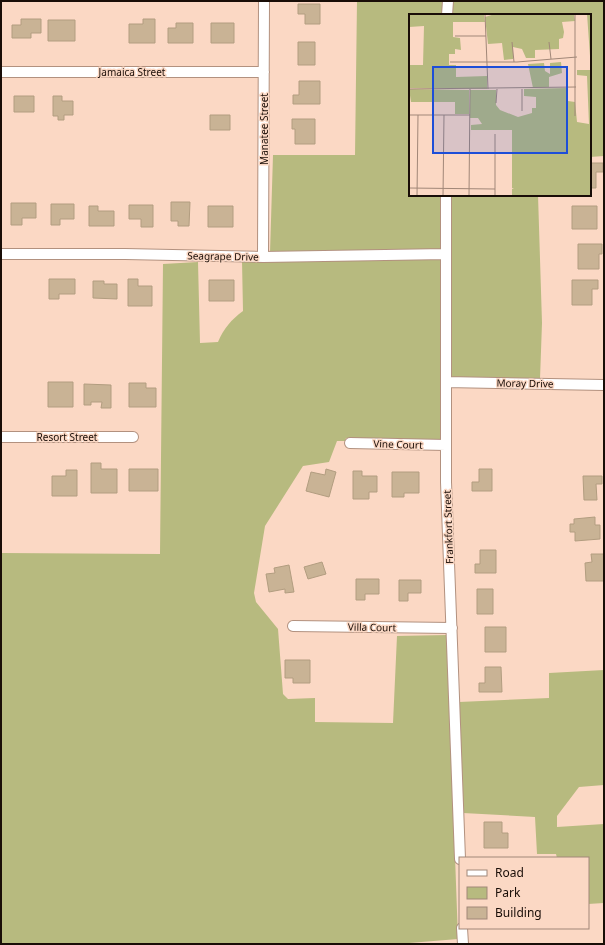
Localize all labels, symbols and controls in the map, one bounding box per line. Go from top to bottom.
inset map [409,14,591,196]
street label: Jamaica Street [98,65,166,79]
street label: Manatee Street [257,93,271,165]
street label: Seagrape Drive [187,248,259,264]
street label: Moray Drive [496,376,554,391]
street label: Resort Street [37,430,98,444]
street label: Vine Court [373,436,423,452]
street label: Frankfort Street [440,489,456,564]
street label: Villa Court [348,620,397,634]
legend [459,857,589,929]
text: Road [495,864,524,881]
text: Park [495,884,521,901]
text: Building [495,904,542,921]

